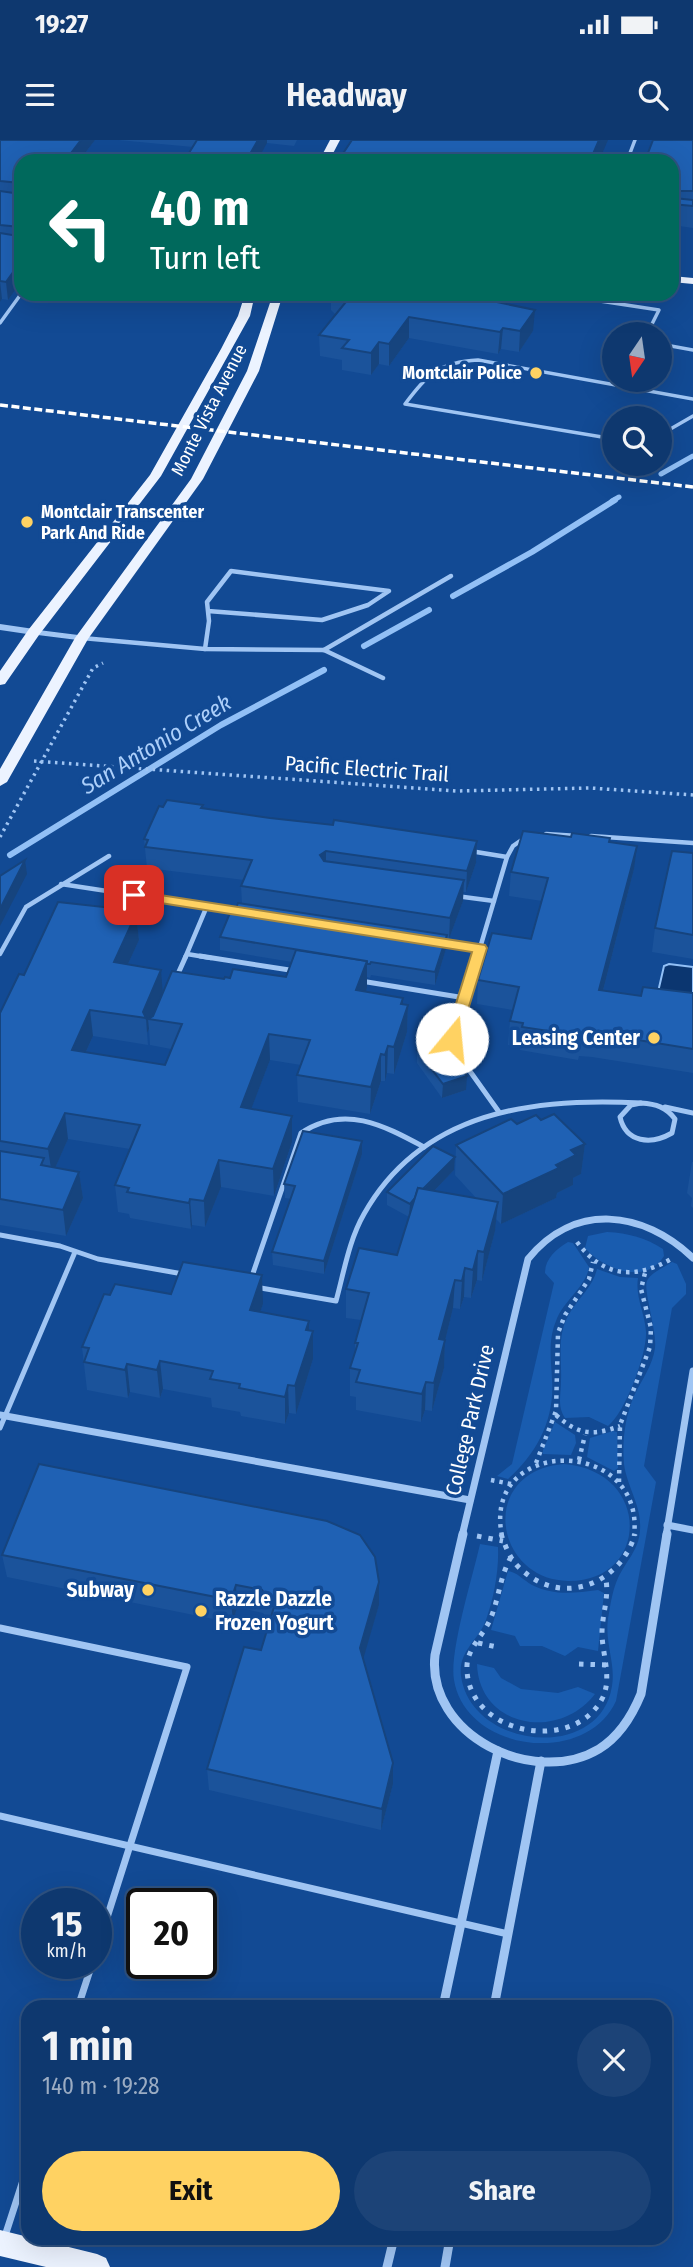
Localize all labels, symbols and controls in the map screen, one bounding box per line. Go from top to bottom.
text: 19:27 [35,9,88,40]
icon: menu [21,76,59,114]
text: Headway [286,76,407,114]
icon: search [634,76,672,114]
text: 40 m [150,179,250,238]
icon: left [35,182,126,273]
text: Turn left [150,239,260,277]
north arrow [602,322,672,392]
map controls [602,322,672,476]
street label: Monte Vista Avenue [166,340,252,479]
place label: Montclair Police [402,362,522,384]
marker: Montclair Police [528,365,544,381]
button: search [602,406,672,476]
place label: Montclair Transcenter Park And Ride [41,501,204,544]
marker: Montclair Transcenter Park And Ride [19,514,35,530]
water label: San Antonio Creek [75,688,236,800]
street label: Pacific Electric Trail [284,750,450,788]
pin [104,865,164,925]
icon: arrive [115,876,153,914]
position arrow [415,1002,489,1076]
place label: Leasing Center [512,1025,640,1051]
marker: Leasing Center [646,1030,662,1046]
street label: College Park Drive [440,1342,500,1498]
place label: Subway [67,1577,135,1603]
marker: Subway [140,1582,156,1598]
place label: Razzle Dazzle Frozen Yogurt [215,1586,334,1636]
marker: Razzle Dazzle Frozen Yogurt [193,1603,209,1619]
speed limit sign: 20 [126,1888,217,1979]
text: 15 [50,1903,82,1945]
text: km/h [46,1940,87,1962]
text: 1 min [42,2021,133,2071]
button: close [577,2023,651,2097]
text: 140 m · 19:28 [42,2072,160,2100]
button: Exit [42,2151,340,2231]
button: Share [354,2151,651,2231]

